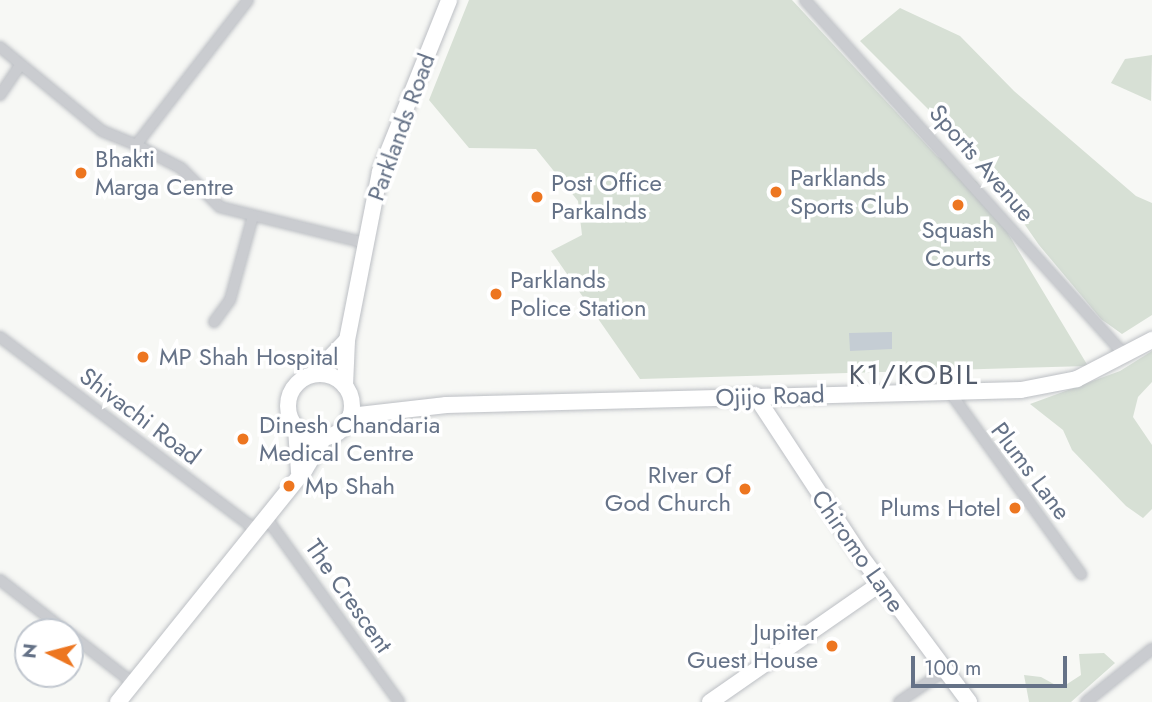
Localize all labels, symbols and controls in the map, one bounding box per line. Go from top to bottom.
street label: Parklands Road [361,49,441,205]
street label: Sports Avenue [923,99,1041,227]
place label: Bhakti Marga Centre [95,145,234,201]
place label: Parklands Sports Club [790,164,909,220]
marker: Bhakti Marga Centre [73,165,89,181]
place label: Post Office Parkalnds [551,169,662,225]
marker: Parklands Sports Club [768,184,784,200]
marker: Post Office Parkalnds [529,189,545,205]
marker: Squash Courts [950,197,966,213]
place label: Squash Courts [921,216,995,272]
place label: Parklands Police Station [510,266,646,322]
marker: Parklands Police Station [488,286,504,302]
place label: MP Shah Hospital [159,343,339,371]
marker: MP Shah Hospital [133,347,153,367]
district label: K1/KOBIL [850,358,978,392]
street label: Shivachi Road [74,361,206,471]
street label: Ojijo Road [715,380,825,412]
place label: Dinesh Chandaria Medical Centre [259,411,440,467]
street label: Plums Lane [985,417,1077,525]
marker: Dinesh Chandaria Medical Centre [233,429,253,449]
place label: RIver Of God Church [605,461,731,517]
place label: Mp Shah [305,472,395,500]
marker: Mp Shah [279,476,299,496]
marker: RIver Of God Church [737,481,753,497]
street label: Chiromo Lane [805,484,911,618]
place label: Plums Hotel [880,494,1001,522]
marker: Plums Hotel [1007,500,1023,516]
street label: The Crescent [299,534,399,658]
north arrow [14,618,84,688]
place label: Jupiter Guest House [687,618,818,674]
marker: Jupiter Guest House [824,638,840,654]
text: N [15,642,44,660]
scale bar [914,642,1070,686]
text: 100 m [924,653,981,683]

